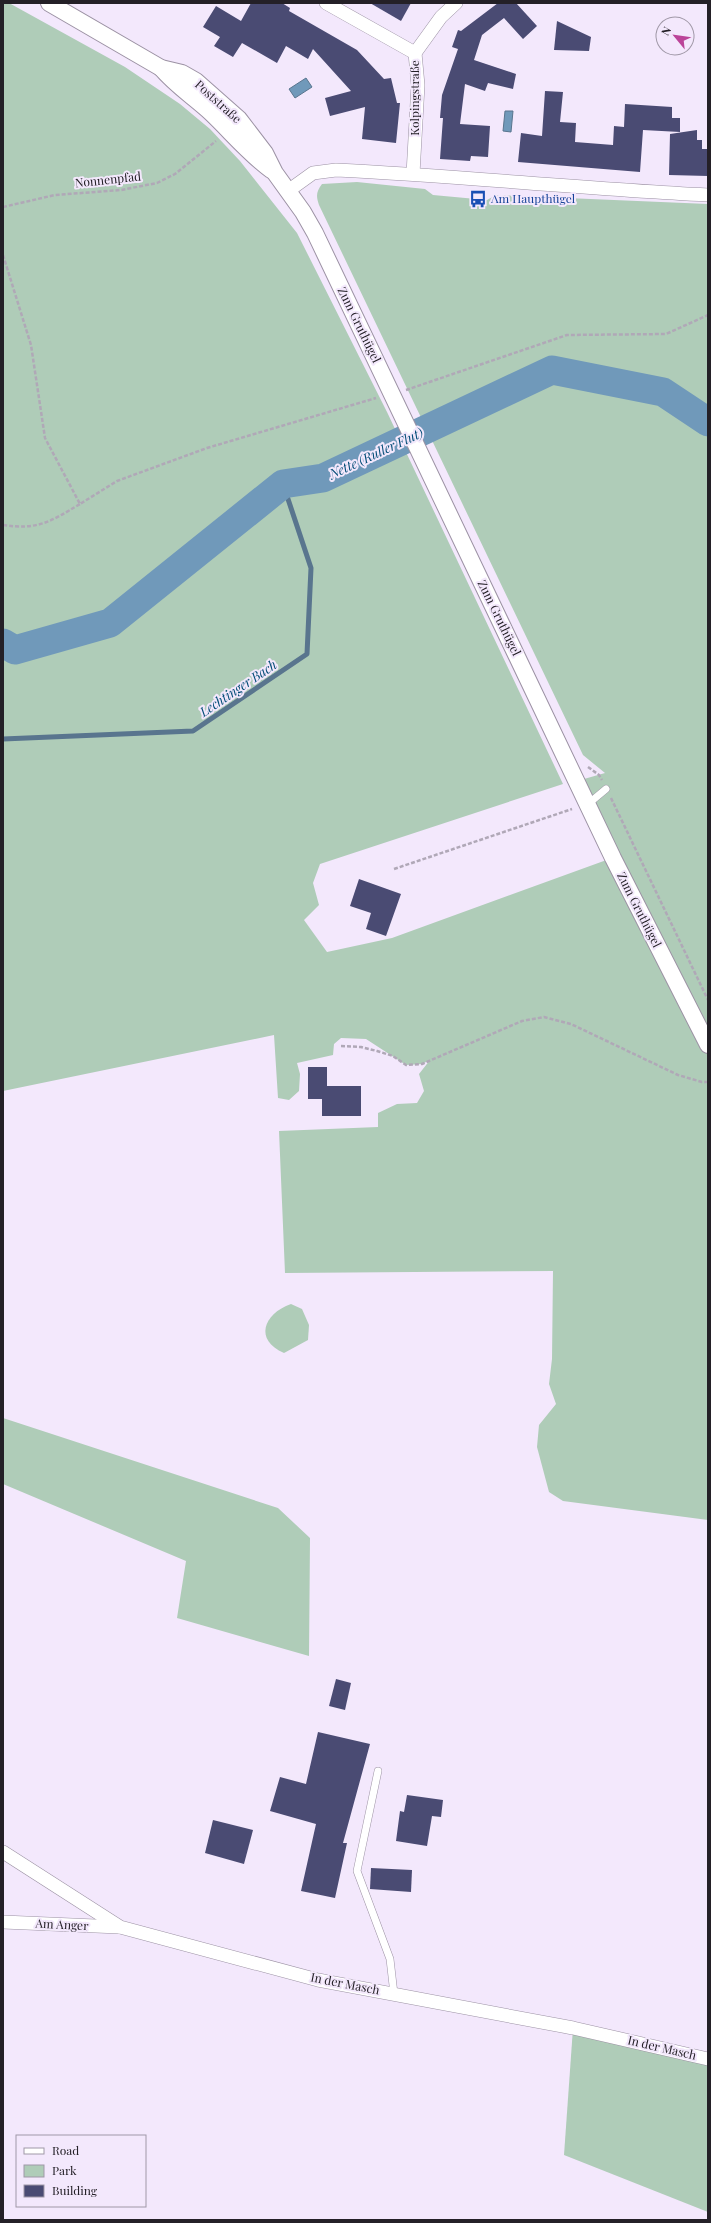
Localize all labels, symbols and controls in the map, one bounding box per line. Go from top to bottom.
north arrow [655,16,695,56]
text: N [657,24,674,38]
street label: Kolpingstraße [406,60,422,136]
street label: Poststraße [192,76,245,126]
street label: Nonnenpfad [74,168,142,190]
bus stop icon: Am Haupthügel [468,189,488,209]
place label: Am Haupthügel [490,190,576,206]
street label: Zum Gruthügel [335,284,385,366]
water label: Nette (Ruller Flut) [325,423,426,482]
street label: Zum Gruthügel [475,577,525,659]
water label: Lechtinger Bach [195,656,280,720]
street label: Zum Gruthügel [614,869,666,950]
street label: Am Anger [34,1915,90,1933]
street label: In der Masch [309,1968,381,1998]
street label: In der Masch [626,2031,698,2063]
legend [16,2135,146,2207]
text: Road [52,2142,79,2158]
text: Park [52,2162,77,2178]
text: Building [52,2182,98,2198]

